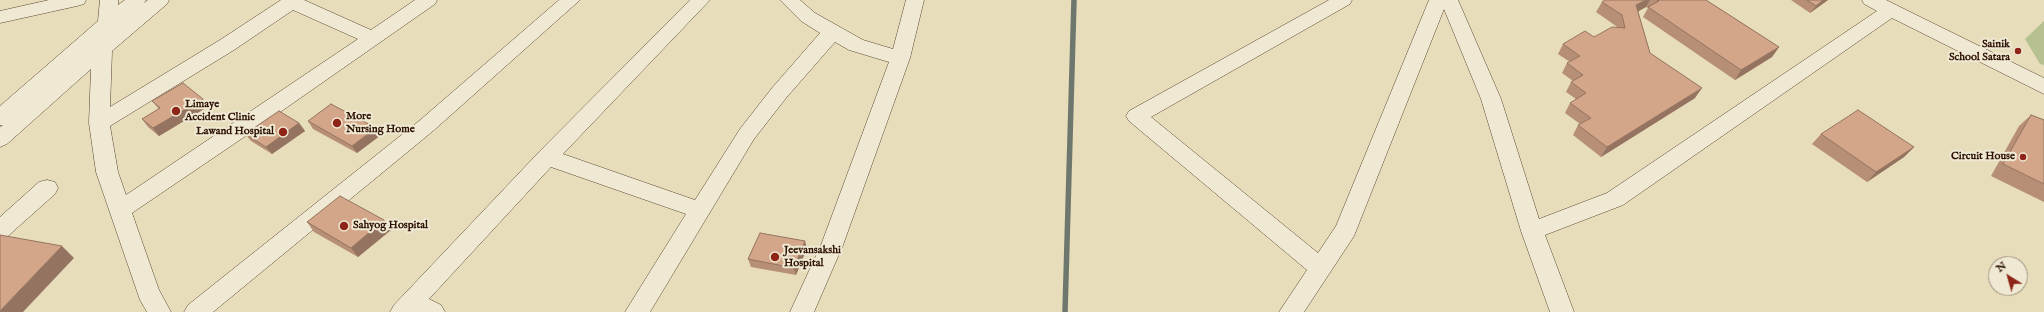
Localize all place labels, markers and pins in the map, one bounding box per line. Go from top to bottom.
place label: Sainik School Satara [1949,38,2010,64]
marker: Sainik School Satara [2013,46,2023,56]
place label: Limaye Accident Clinic [185,98,255,124]
marker: Limaye Accident Clinic [170,105,182,117]
place label: More Nursing Home [346,110,415,136]
marker: More Nursing Home [331,117,343,129]
place label: Lawand Hospital [196,125,274,139]
marker: Lawand Hospital [277,126,289,138]
place label: Circuit House [1951,150,2015,164]
marker: Circuit House [2018,152,2028,162]
place label: Sahyog Hospital [353,219,428,233]
marker: Sahyog Hospital [338,220,350,232]
place label: Jeevansakshi Hospital [784,244,841,270]
marker: Jeevansakshi Hospital [769,251,781,263]

